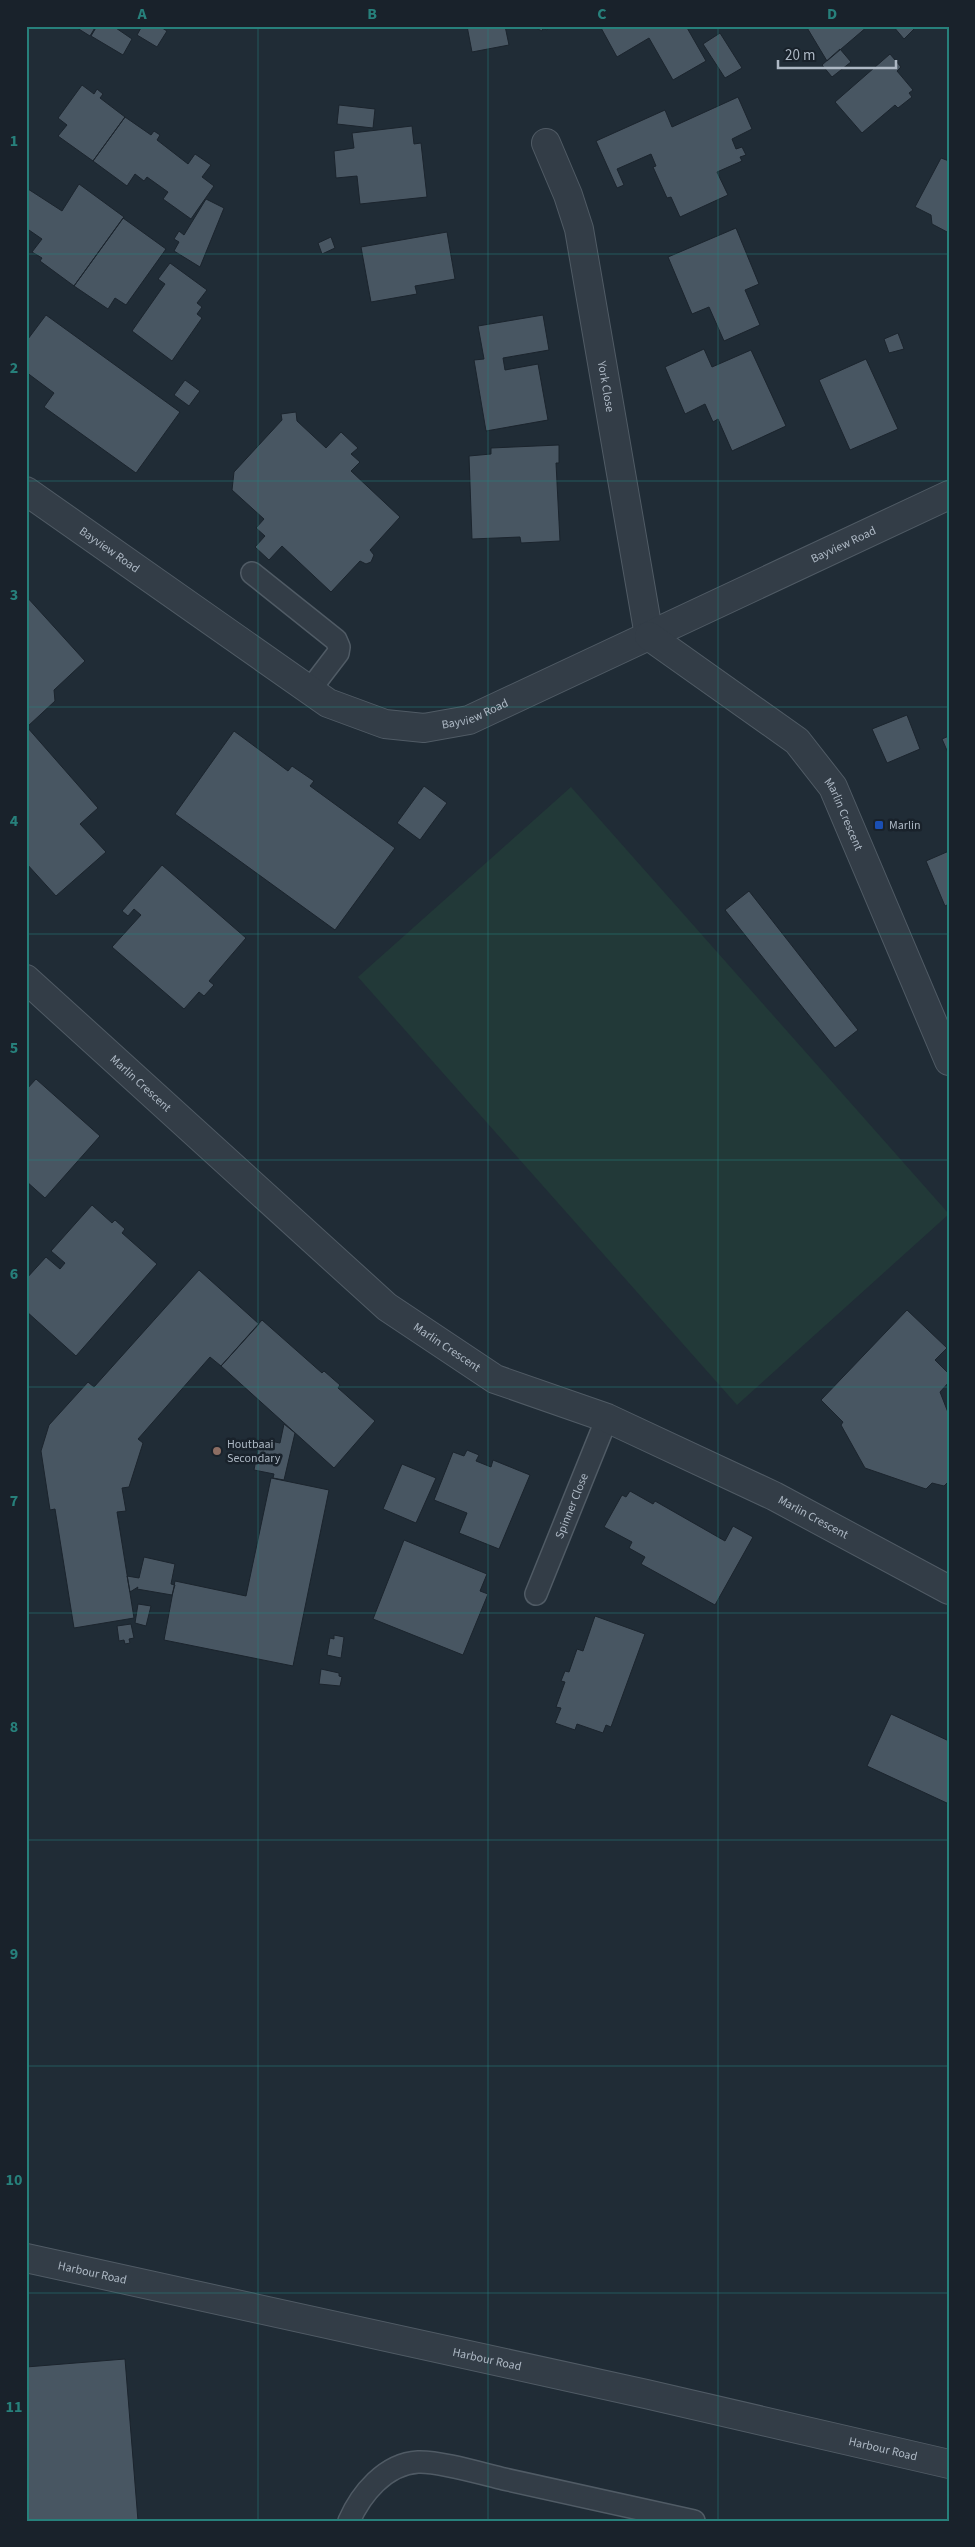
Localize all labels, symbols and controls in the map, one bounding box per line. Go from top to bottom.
text: A [136,3,147,25]
text: B [367,3,377,25]
text: C [597,3,607,25]
text: D [827,3,837,25]
scale bar [778,38,895,70]
text: 20 m [785,45,815,66]
text: 1 [10,130,18,152]
text: 2 [10,357,18,379]
street label: York Close [593,359,619,413]
street label: Bayview Road [76,522,143,577]
street label: Bayview Road [808,522,879,567]
text: 3 [10,584,18,606]
street label: Bayview Road [440,694,511,733]
street label: Marlin Crescent [820,774,867,853]
text: 4 [10,810,19,832]
place label: Marlin [889,817,921,834]
marker: Marlin [873,819,885,831]
text: 5 [10,1037,18,1059]
street label: Marlin Crescent [106,1051,175,1116]
text: 6 [10,1263,18,1285]
street label: Marlin Crescent [410,1318,484,1376]
place label: Houtbaai Secondary [227,1436,281,1467]
marker: Houtbaai Secondary [211,1445,223,1457]
street label: Spinner Close [551,1471,592,1541]
text: 7 [10,1490,18,1512]
street label: Marlin Crescent [775,1491,851,1543]
text: 8 [10,1716,18,1738]
text: 9 [10,1943,18,1965]
text: 10 [6,2169,22,2191]
street label: Harbour Road [56,2257,128,2288]
street label: Harbour Road [451,2343,523,2375]
text: 11 [6,2396,22,2418]
street label: Harbour Road [847,2433,919,2465]

